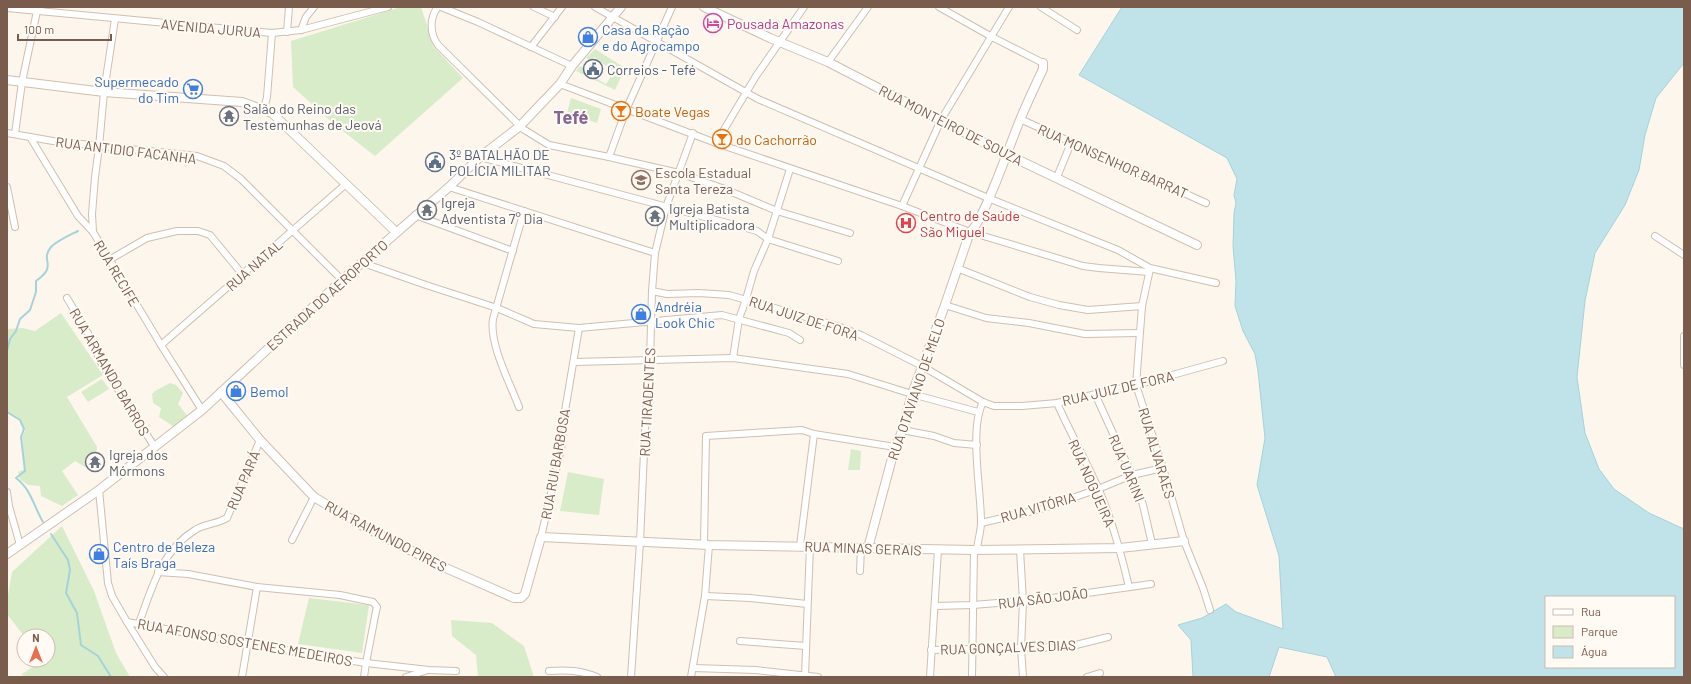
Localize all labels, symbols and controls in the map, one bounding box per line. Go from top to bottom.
hotel icon: Pousada Amazonas [702,12,724,34]
street label: AVENIDA JURUA [160,15,262,41]
place label: Pousada Amazonas [727,15,844,32]
scale bar [18,16,111,42]
place label: Casa da Ração e do Agrocampo [602,21,700,54]
text: 100 m [24,22,54,36]
shop icon: Casa da Ração e do Agrocampo [577,26,599,48]
public building icon: Correios - Tefé [582,58,604,80]
place label: Correios - Tefé [607,61,696,78]
place label: Supermecado do Tim [94,73,179,106]
supermarket icon: Supermecado do Tim [182,78,204,100]
street label: RUA MONTEIRO DE SOUZA [876,81,1026,169]
place label: Salão do Reino das Testemunhas de Jeová [243,100,382,133]
bar icon: Boate Vegas [610,100,632,122]
place label: Boate Vegas [635,103,710,120]
temple icon: Salão do Reino das Testemunhas de Jeová [218,105,240,127]
district label: Tefé [554,106,589,128]
street label: RUA MONSENHOR BARRAT [1035,120,1191,202]
bar icon: do Cachorrão [711,128,733,150]
place label: do Cachorrão [736,131,817,148]
street label: RUA ANTIDIO FACANHA [55,133,198,167]
place label: 3º BATALHÃO DE POLÍCIA MILITAR [449,146,550,179]
public building icon: 3º BATALHÃO DE POLÍCIA MILITAR [424,151,446,173]
place label: Escola Estadual Santa Tereza [655,164,751,197]
school or university icon: Escola Estadual Santa Tereza [630,169,652,191]
place label: Igreja Adventista 7° Dia [441,194,543,227]
temple icon: Igreja Adventista 7° Dia [416,199,438,221]
place label: Igreja Batista Multiplicadora [669,200,755,233]
temple icon: Igreja Batista Multiplicadora [644,205,666,227]
place label: Centro de Saúde São Miguel [920,207,1020,240]
hospital icon: Centro de Saúde São Miguel [895,212,917,234]
street label: RUA NATAL [222,236,286,294]
street label: ESTRADA DO AEROPORTO [263,236,391,354]
street label: RUA RECIFE [91,237,143,309]
street label: RUA JUIZ DE FORA [747,292,861,344]
place label: Andréia Look Chic [655,298,715,331]
shop icon: Andréia Look Chic [630,303,652,325]
street label: RUA ARMANDO BARROS [66,305,154,439]
street label: RUA OTAVIANO DE MELO [884,316,948,462]
street label: RUA TIRADENTES [636,347,658,457]
street label: RUA JUIZ DE FORA [1060,367,1176,409]
shop icon: Bemol [225,380,247,402]
place label: Bemol [250,383,289,400]
street label: RUA ALVARAES [1135,405,1179,501]
street label: RUA RUI BARBOSA [537,407,573,521]
street label: RUA UARINI [1105,432,1149,504]
street label: RUA NOGUEIRA [1065,436,1119,530]
place label: Igreja dos Mórmons [109,446,168,479]
street label: RUA PARÁ [223,447,263,512]
temple icon: Igreja dos Mórmons [84,451,106,473]
street label: RUA VITÓRIA [998,488,1078,526]
street label: RUA RAIMUNDO PIRES [322,497,450,575]
street label: RUA MINAS GERAIS [804,537,922,559]
place label: Centro de Beleza Taís Braga [113,538,215,571]
shop icon: Centro de Beleza Taís Braga [88,543,110,565]
street label: RUA SÃO JOÃO [997,584,1089,612]
legend [1545,596,1675,668]
text: Rua [1581,604,1601,618]
street label: RUA AFONSO SOSTENES MEDEIROS [136,615,354,669]
text: Parque [1581,624,1618,638]
north arrow [16,628,56,668]
text: N [32,631,40,644]
street label: RUA GONÇALVES DIAS [940,636,1076,658]
text: Água [1581,644,1607,658]

